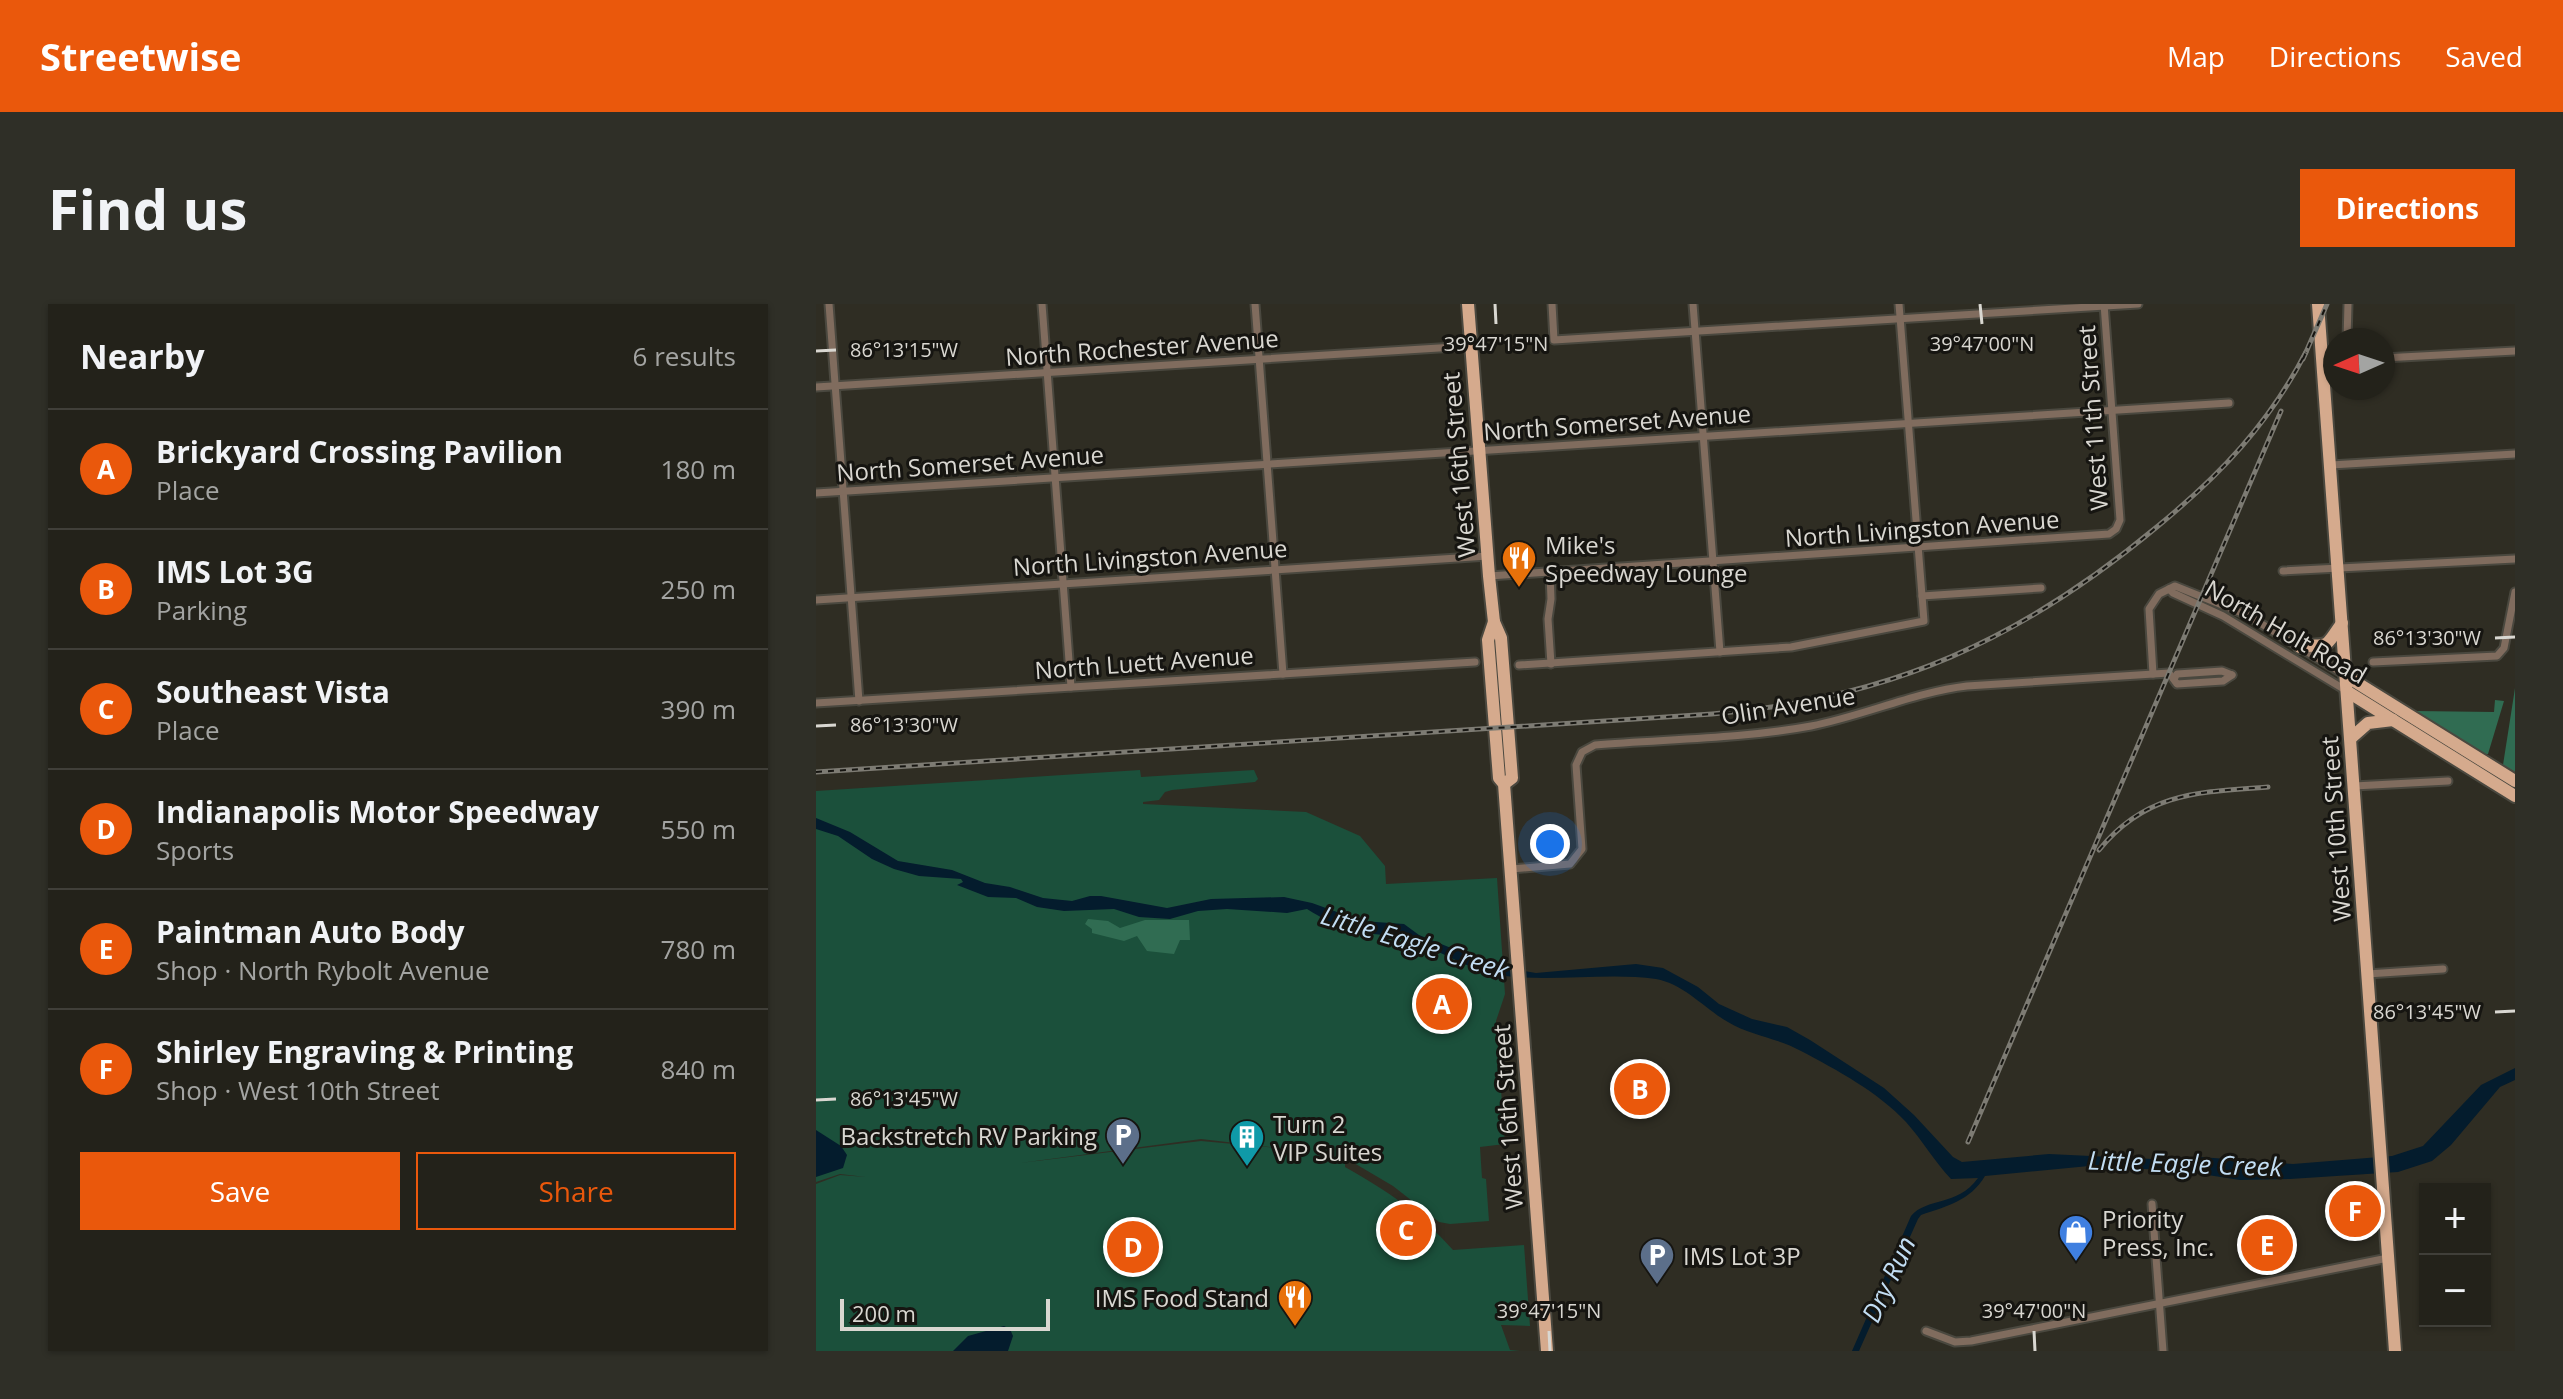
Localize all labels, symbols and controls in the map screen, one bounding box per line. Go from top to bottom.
text: Streetwise [40,30,242,82]
text: Map [2167,37,2225,75]
text: Directions [2269,37,2401,75]
text: Saved [2445,37,2523,75]
button: Directions [2300,169,2515,247]
text: Find us [48,170,247,246]
street label: North Rochester Avenue [1004,321,1280,373]
street label: West 11th Street [2069,324,2115,512]
north arrow [2323,328,2395,400]
text: 39°47'15"N [1444,330,1548,357]
text: 39°47'00"N [1930,330,2034,357]
text: Nearby [80,333,205,379]
text: 86°13'15"W [850,336,959,363]
text: 6 results [633,338,736,374]
street label: West 16th Street [1433,371,1483,559]
street label: North Somerset Avenue [1482,396,1752,448]
text: Brickyard Crossing Pavilion [156,431,563,472]
street label: North Somerset Avenue [835,437,1105,489]
text: A [97,451,115,487]
text: 180 m [661,451,736,487]
text: Place [156,472,220,508]
street label: North Livingston Avenue [1784,502,2060,554]
place label: Mike's Speedway Lounge [1545,528,1748,589]
street label: North Livingston Avenue [1012,531,1288,583]
restaurant icon: Mike's Speedway Lounge [1500,539,1538,589]
text: IMS Lot 3G [156,551,314,592]
text: B [97,571,115,607]
text: 250 m [661,571,736,607]
street label: North Holt Road [2199,571,2373,691]
text: Parking [156,592,247,628]
text: 86°13'30"W [2373,624,2482,651]
street label: North Luett Avenue [1033,638,1255,686]
text: Southeast Vista [156,671,390,712]
street label: Olin Avenue [1719,678,1857,732]
text: C [98,691,114,727]
text: 390 m [661,691,736,727]
text: 86°13'30"W [850,711,959,738]
text: Place [156,712,220,748]
street label: West 10th Street [2312,735,2358,923]
text: Indianapolis Motor Speedway [156,791,599,832]
text: D [96,811,116,847]
text: 550 m [661,811,736,847]
your location [1530,824,1570,864]
text: Sports [156,832,234,868]
water label: Little Eagle Creek [1317,896,1514,988]
text: Paintman Auto Body [156,911,465,952]
text: E [99,931,113,967]
text: 780 m [661,931,736,967]
text: Shop · North Rybolt Avenue [156,952,490,988]
pin: A [1416,974,1468,1034]
text: 86°13'45"W [2373,998,2482,1025]
street label: West 16th Street [1484,1023,1530,1211]
text: Shirley Engraving & Printing [156,1031,573,1072]
text: F [99,1051,113,1087]
text: 840 m [661,1051,736,1087]
pin: B [1614,1059,1666,1119]
text: Shop · West 10th Street [156,1072,439,1108]
text: 86°13'45"W [850,1085,959,1112]
place label: Turn 2 VIP Suites [1273,1107,1382,1168]
parking icon: Backstretch RV Parking [1104,1116,1142,1166]
building icon: Turn 2 VIP Suites [1228,1118,1266,1168]
place label: Backstretch RV Parking [840,1119,1097,1152]
water label: Little Eagle Creek [2087,1142,2284,1184]
button: Save [80,1152,400,1230]
button: Share [416,1152,736,1230]
pin: F [2329,1181,2381,1241]
map controls [2419,1183,2491,1327]
button: + [2419,1183,2491,1255]
pin: C [1380,1200,1432,1260]
place label: Priority Press, Inc. [2102,1202,2214,1263]
shop icon: Priority Press, Inc. [2057,1213,2095,1263]
pin: E [2241,1215,2293,1275]
pin: D [1107,1217,1159,1277]
water label: Dry Run [1852,1230,1924,1328]
parking icon: IMS Lot 3P [1638,1236,1676,1286]
place label: IMS Lot 3P [1683,1239,1801,1272]
button: − [2419,1255,2491,1327]
restaurant icon: IMS Food Stand [1276,1278,1314,1328]
place label: IMS Food Stand [1095,1281,1269,1314]
scale bar [840,1295,1050,1331]
text: 39°47'15"N [1497,1297,1601,1324]
text: 39°47'00"N [1982,1297,2086,1324]
text: 200 m [852,1298,916,1328]

